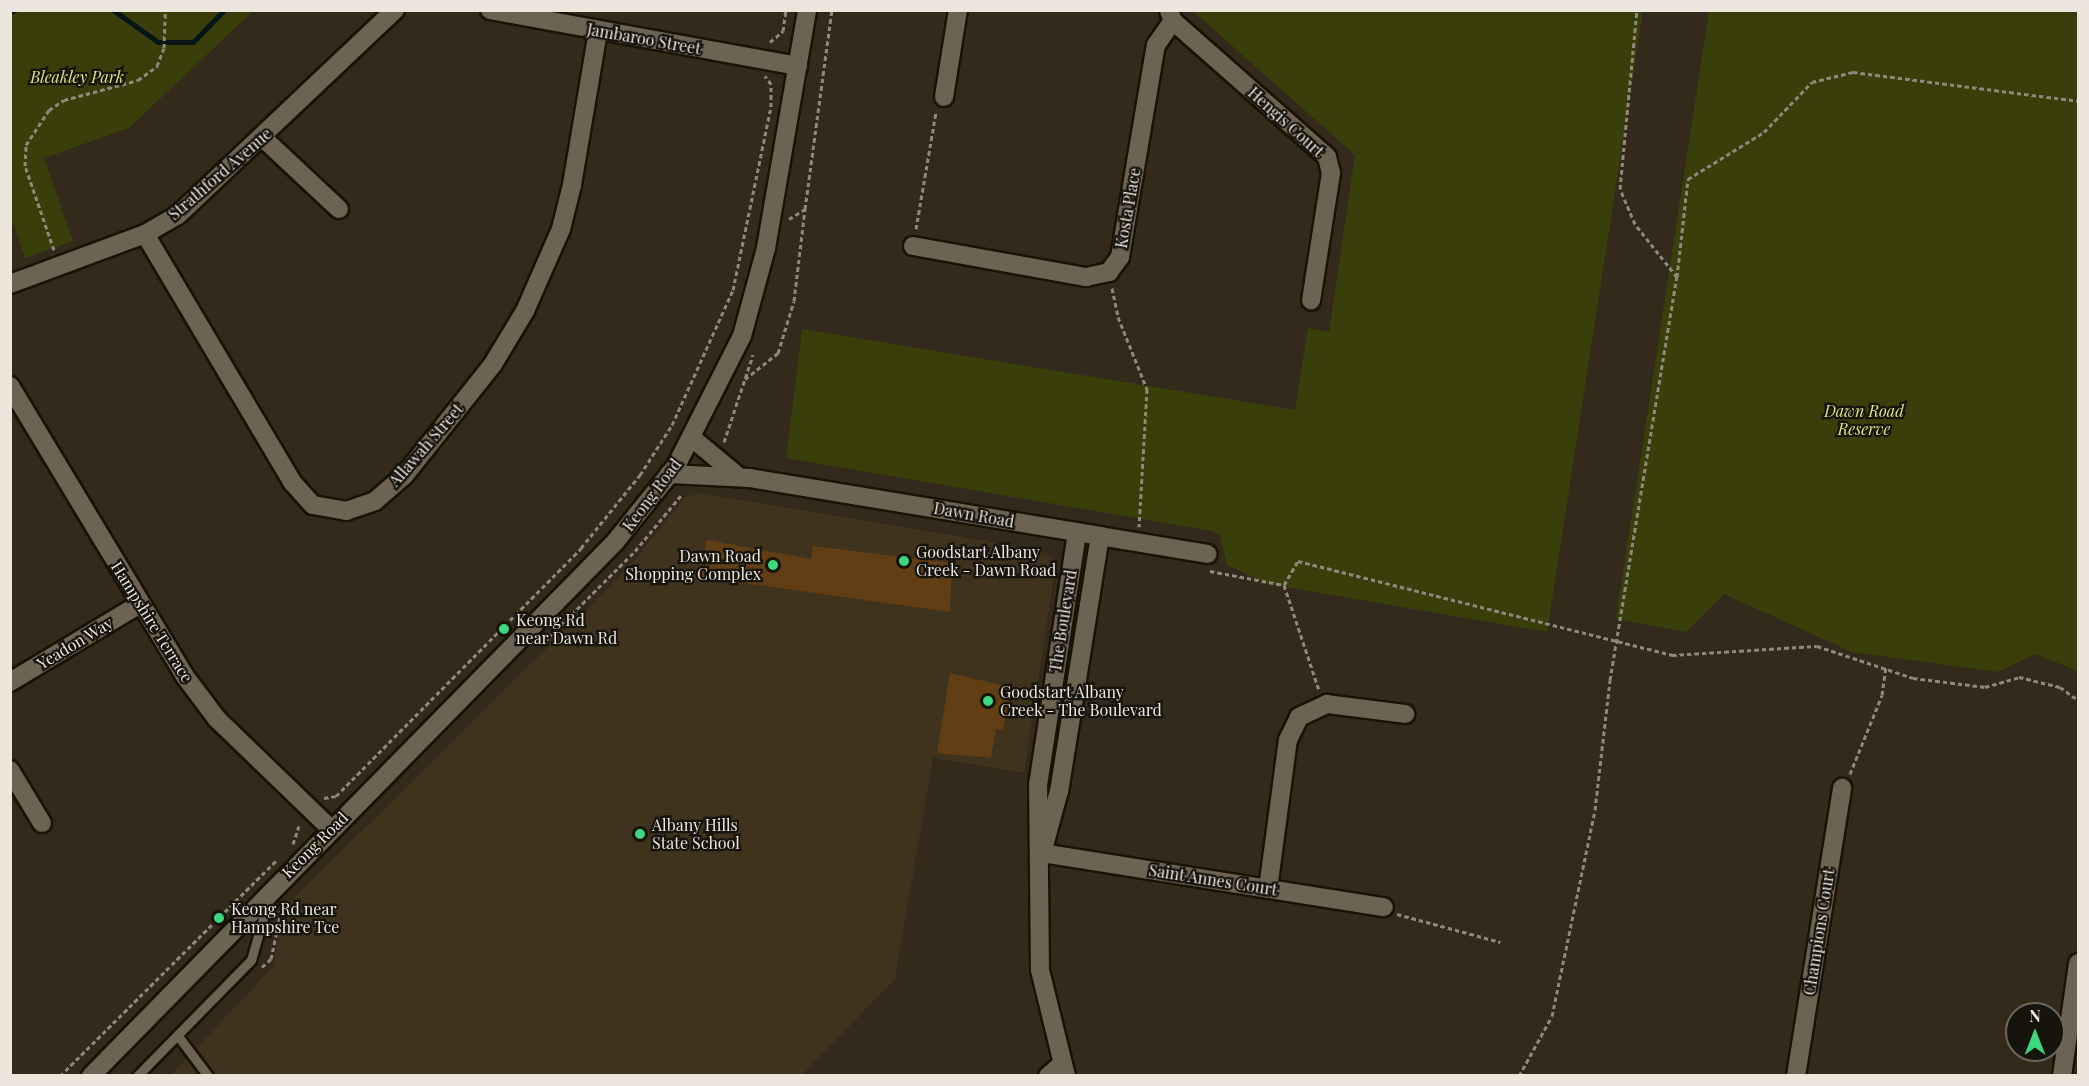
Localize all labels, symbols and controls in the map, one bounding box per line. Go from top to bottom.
street label: Jambaroo Street [586,20,702,58]
park label: Bleakley Park [30,67,124,87]
street label: Hengis Court [1244,83,1328,161]
street label: Strathford Avenue [164,124,276,224]
street label: Kosta Place [1111,166,1145,250]
street label: Allawah Street [385,400,467,490]
park label: Dawn Road Reserve [1824,401,1904,439]
street label: Keong Road [619,455,685,535]
street label: Dawn Road [932,498,1016,532]
place label: Goodstart Albany Creek - Dawn Road [916,542,1056,580]
place label: Dawn Road Shopping Complex [625,546,761,584]
marker: Goodstart Albany Creek - Dawn Road [897,554,911,568]
street label: Hampshire Terrace [107,558,197,686]
marker: Dawn Road Shopping Complex [766,558,780,572]
street label: The Boulevard [1045,568,1081,674]
place label: Keong Rd near Dawn Rd [516,610,618,648]
street label: Yeadon Way [33,613,117,673]
marker: Keong Rd near Dawn Rd [497,622,511,636]
place label: Goodstart Albany Creek - The Boulevard [1000,682,1162,720]
marker: Goodstart Albany Creek - The Boulevard [981,694,995,708]
street label: Keong Road [278,808,352,882]
place label: Albany Hills State School [652,815,740,853]
marker: Albany Hills State School [633,827,647,841]
street label: Saint Annes Court [1147,860,1279,900]
street label: Champions Court [1800,867,1838,997]
place label: Keong Rd near Hampshire Tce [231,899,340,937]
marker: Keong Rd near Hampshire Tce [212,911,226,925]
north arrow [2005,1002,2065,1062]
text: N [2029,1005,2041,1026]

